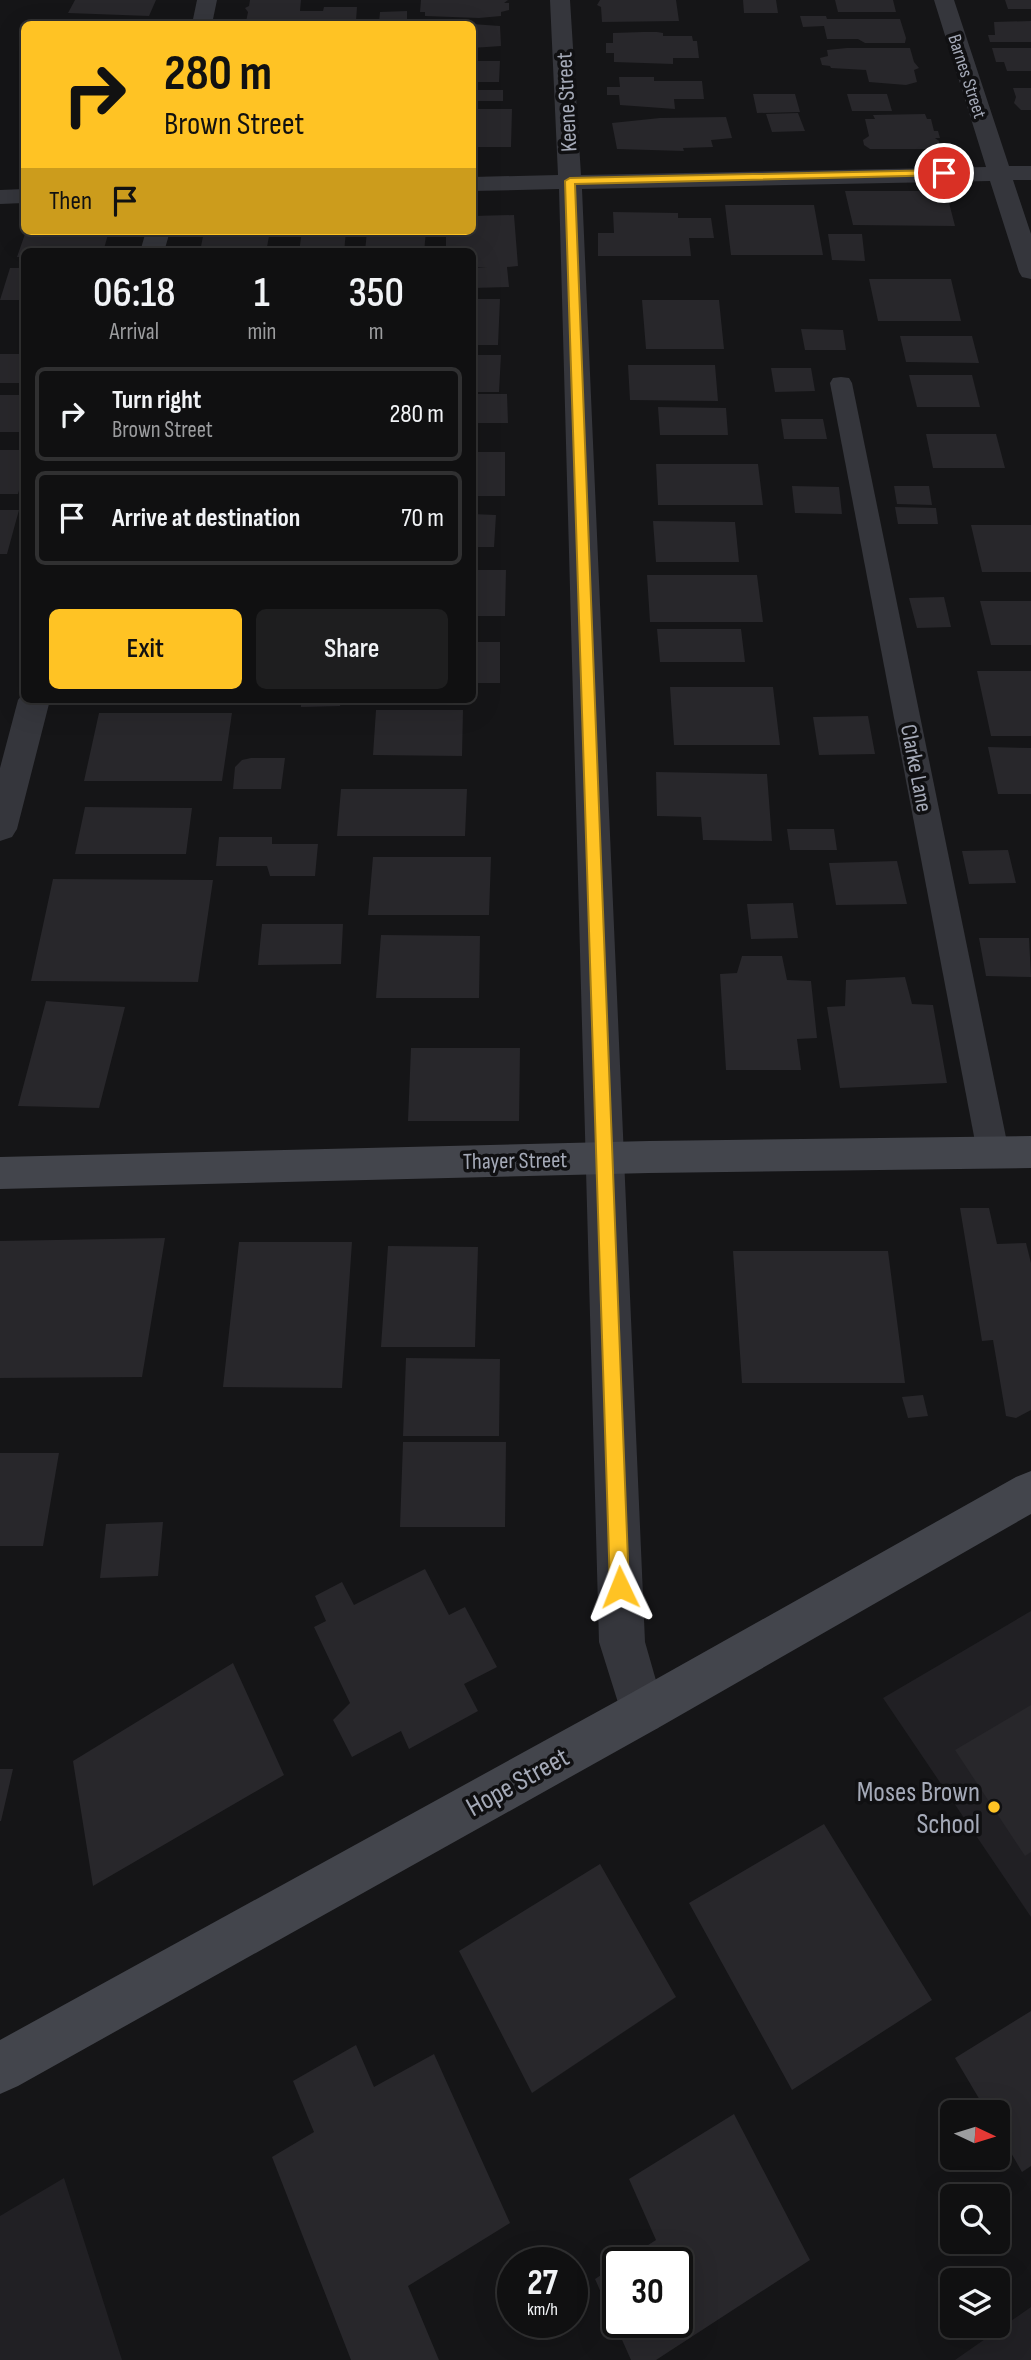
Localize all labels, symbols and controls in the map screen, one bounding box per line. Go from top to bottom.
street label: Barnes Street [942,32,991,122]
text: 280 m [164,45,272,104]
icon: right [49,49,140,140]
street label: Keene Street [550,51,584,153]
text: Brown Street [164,105,304,144]
pin [914,143,974,203]
icon: arrive [925,154,963,192]
icon: arrive [106,182,144,220]
text: Then [49,186,92,217]
text: 06:18 [93,268,175,319]
text: 1 [254,268,270,319]
text: 350 [348,268,404,319]
text: Arrival [110,318,159,346]
text: min [247,318,276,346]
text: m [369,318,384,346]
text: Turn right [112,385,201,416]
icon: right [53,395,91,433]
text: 280 m [389,399,444,430]
text: Brown Street [112,416,213,444]
icon: arrive [53,499,91,537]
text: Arrive at destination [112,503,300,534]
text: 70 m [401,503,444,534]
button: Exit [49,609,242,689]
button: Share [256,609,448,689]
street label: Clarke Lane [894,722,938,814]
street label: Thayer Street [463,1146,567,1176]
position arrow [583,1550,657,1624]
street label: Hope Street [461,1741,575,1824]
place label: Moses Brown School [857,1776,980,1841]
marker: Moses Brown School [986,1799,1002,1815]
north arrow [940,2100,1010,2170]
map controls [940,2100,1010,2338]
button: search [940,2184,1010,2254]
speed limit sign: 30 [602,2247,693,2338]
text: 27 [527,2262,558,2305]
button: layers [940,2268,1010,2338]
text: km/h [527,2299,558,2320]

